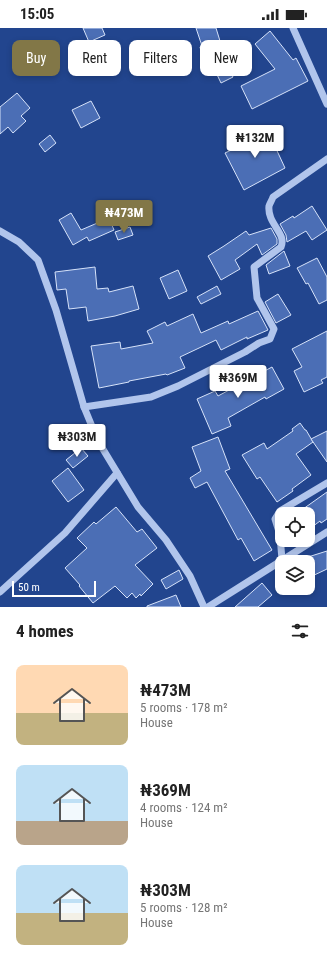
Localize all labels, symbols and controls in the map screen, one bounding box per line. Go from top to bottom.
text: 15:05 [20,5,54,23]
chip: Buy [12,40,60,76]
chip: Rent [68,40,121,76]
chip: Filters [129,40,192,76]
chip: New [200,40,252,76]
pin: ₦132M [227,125,283,159]
text: ₦132M [236,130,274,145]
pin: ₦473M [96,200,152,234]
text: ₦473M [105,205,143,220]
pin: ₦369M [210,365,266,399]
text: ₦369M [219,370,257,385]
pin: ₦303M [49,424,105,458]
text: ₦303M [58,429,96,444]
map controls [275,507,315,595]
button: locate [275,507,315,547]
button: layers [275,555,315,595]
scale bar [12,579,96,598]
text: 50 m [18,581,40,594]
icon: filters [289,620,311,642]
text: 4 homes [16,621,74,641]
text: ₦473M [140,680,191,700]
icon: home [48,681,96,729]
text: 5 rooms · 178 m² [140,700,227,715]
text: House [140,715,173,730]
text: ₦369M [140,780,191,800]
icon: home [48,781,96,829]
text: 4 rooms · 124 m² [140,800,227,815]
text: House [140,815,173,830]
text: ₦303M [140,880,191,900]
icon: home [48,881,96,929]
text: 5 rooms · 128 m² [140,900,227,915]
text: House [140,915,173,930]

